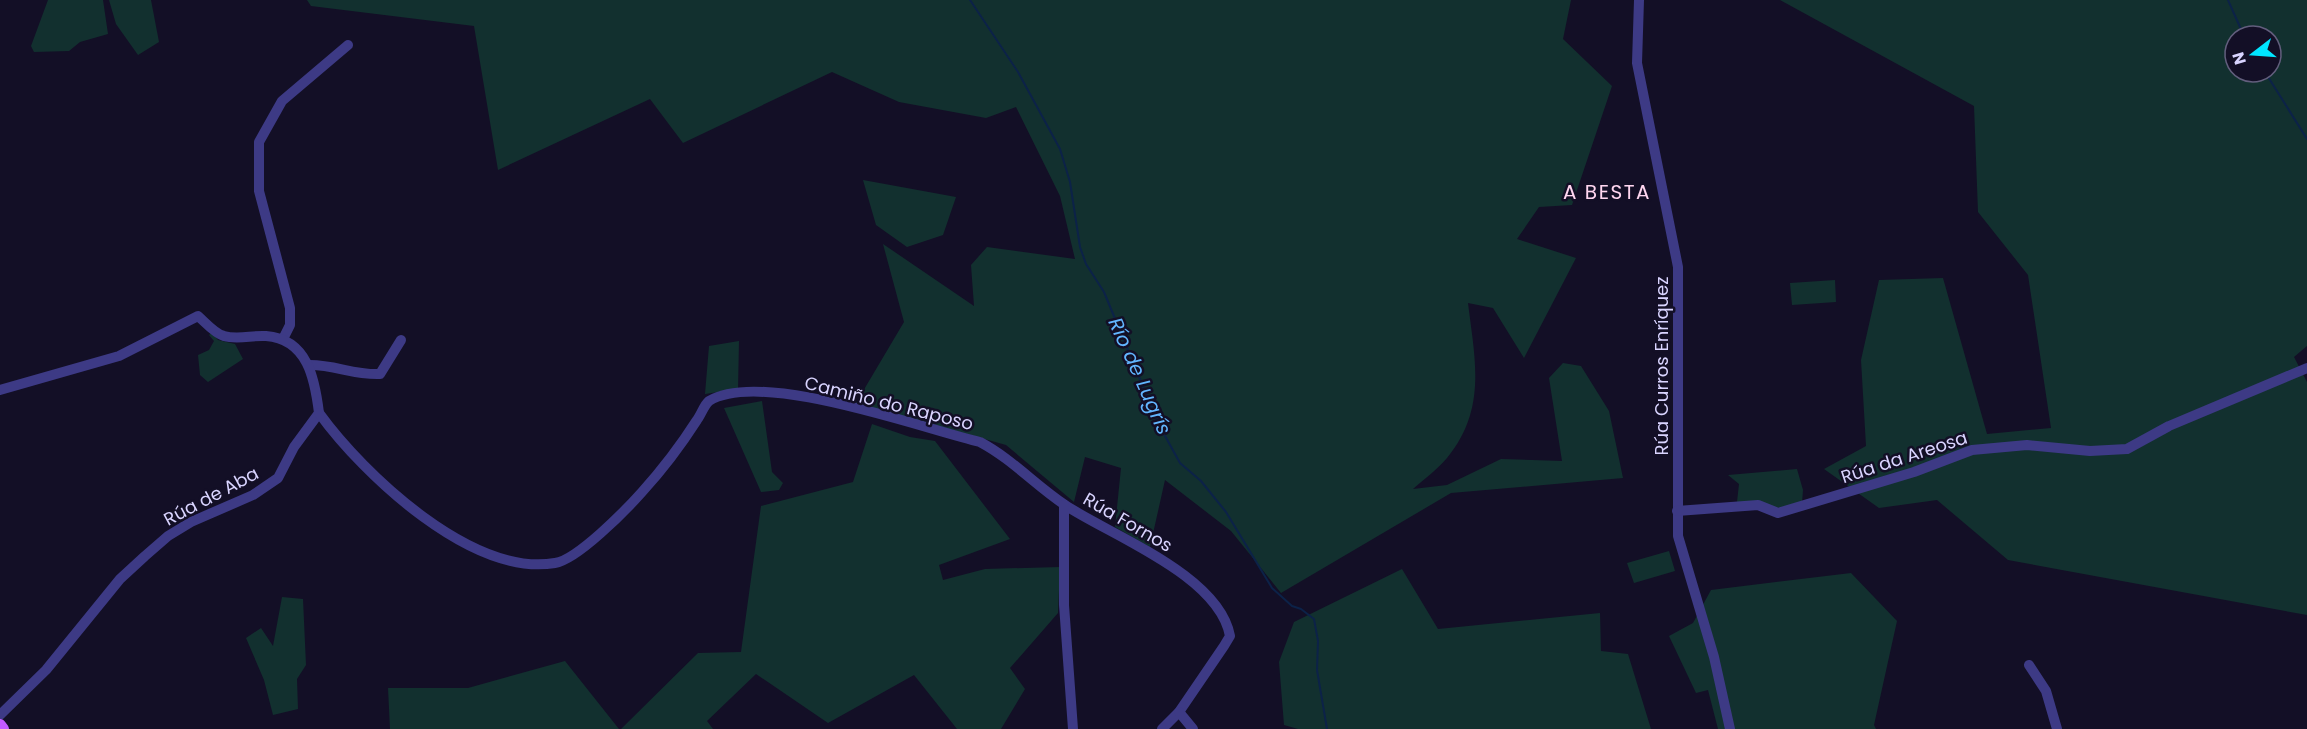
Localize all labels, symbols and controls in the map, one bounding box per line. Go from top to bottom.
north arrow [2223,24,2283,84]
text: N [2226,49,2252,67]
district label: A BESTA [1563,178,1651,206]
street label: Rúa Curros Enríquez [1649,277,1674,455]
water label: Río de Lugrís [1102,313,1178,439]
street label: Camiño do Raposo [802,370,976,436]
street label: Rúa da Areosa [1838,425,1970,489]
street label: Rúa de Aba [159,461,263,531]
street label: Rúa Fornos [1079,486,1177,558]

